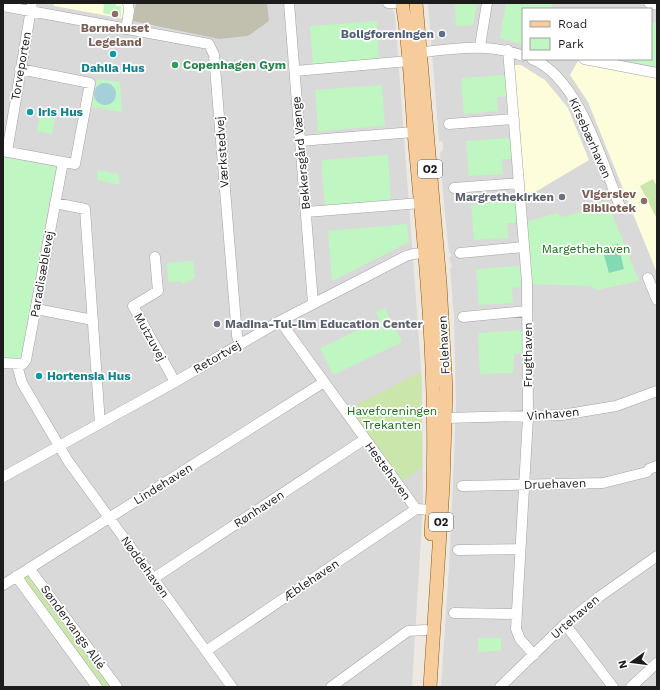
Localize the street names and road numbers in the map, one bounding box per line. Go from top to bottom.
street label: Torveporten [8,30,34,102]
street label: Bekkersgård Vænge [289,96,313,210]
street label: Kirsebærhaven [566,96,614,180]
street label: Værkstedvej [213,116,231,188]
road number: O2 [418,160,442,178]
street label: Paradisæblevej [27,230,57,318]
street label: Mutzuvej [131,311,169,363]
street label: Folehaven [435,315,453,375]
street label: Frugthaven [521,322,535,388]
street label: Retortvej [191,338,243,376]
street label: Vinhaven [526,405,580,423]
street label: Hestehaven [362,439,414,503]
street label: Lindehaven [131,460,195,508]
street label: Druehaven [524,476,586,492]
street label: Rønhaven [231,488,287,530]
road number: O2 [429,513,453,531]
street label: Nøddehaven [118,534,172,600]
street label: Æblehaven [280,556,342,604]
street label: Søndervangs Allé [38,582,108,672]
street label: Urtehaven [548,592,602,642]

